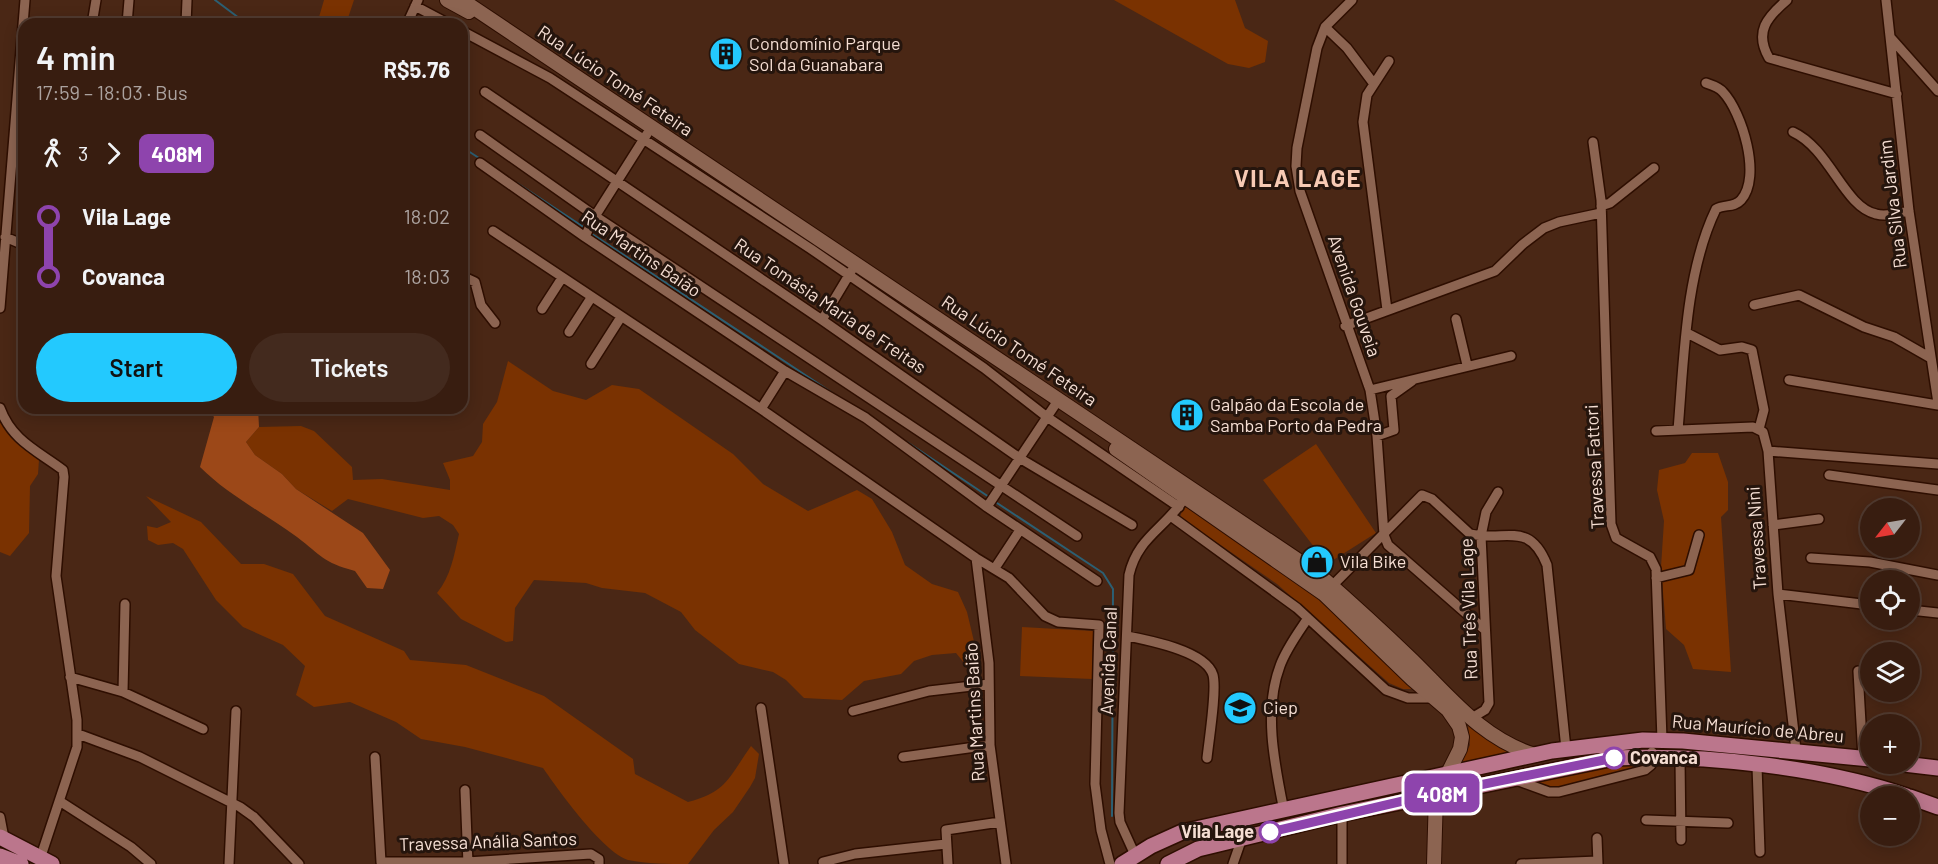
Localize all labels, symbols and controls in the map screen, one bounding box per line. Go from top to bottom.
street label: Rua Lúcio Tomé Feteira [534,20,697,140]
place label: Condomínio Parque Sol da Guanabara [749,32,901,75]
building icon: Condomínio Parque Sol da Guanabara [708,36,744,72]
text: 4 min [36,37,116,77]
text: R$5.76 [383,56,450,82]
text: 17:59 – 18:03 · Bus [36,80,188,104]
icon: walk [36,137,69,170]
icon: forward [97,137,130,170]
street label: Rua Silva Jardim [1873,139,1911,270]
text: 3 [78,141,88,165]
text: 408M [151,141,202,166]
district label: VILA LAGE [1234,163,1362,192]
text: Vila Lage [82,203,171,229]
text: 18:02 [404,204,450,228]
street label: Rua Martins Baião [578,205,705,301]
street label: Avenida Gouveia [1324,232,1386,359]
street label: Rua Tomásia Maria de Freitas [731,233,931,378]
text: Covanca [82,263,165,289]
text: 18:03 [404,264,450,288]
street label: Rua Lúcio Tomé Feteira [938,290,1101,410]
button: Start [36,333,237,402]
button: Tickets [249,333,450,402]
place label: Galpão da Escola de Samba Porto da Pedra [1210,393,1382,436]
building icon: Galpão da Escola de Samba Porto da Pedra [1169,397,1205,433]
street label: Travessa Fattori [1580,404,1608,530]
street label: Travessa Nini [1741,486,1771,590]
north arrow [1860,498,1920,558]
map controls [1860,498,1920,846]
street label: Rua Três Vila Lage [1455,538,1481,680]
shop icon: Vila Bike [1299,544,1335,580]
place label: Vila Bike [1340,550,1406,572]
button: locate [1860,570,1920,630]
street label: Avenida Canal [1095,607,1121,715]
street label: Rua Martins Baião [959,642,989,782]
button: layers [1860,642,1920,702]
school or university icon: Ciep [1222,690,1258,726]
place label: Ciep [1263,696,1298,718]
street label: Rua Maurício de Abreu [1671,710,1845,746]
button: + [1860,714,1920,774]
place label: Covanca [1630,746,1698,768]
marker: Covanca [1603,747,1625,769]
line badge: 408M [1400,774,1484,812]
text: 408M [1416,781,1468,806]
button: − [1860,786,1920,846]
place label: Vila Lage [1181,820,1254,842]
marker: Vila Lage [1259,821,1281,843]
street label: Travessa Anália Santos [399,827,577,855]

